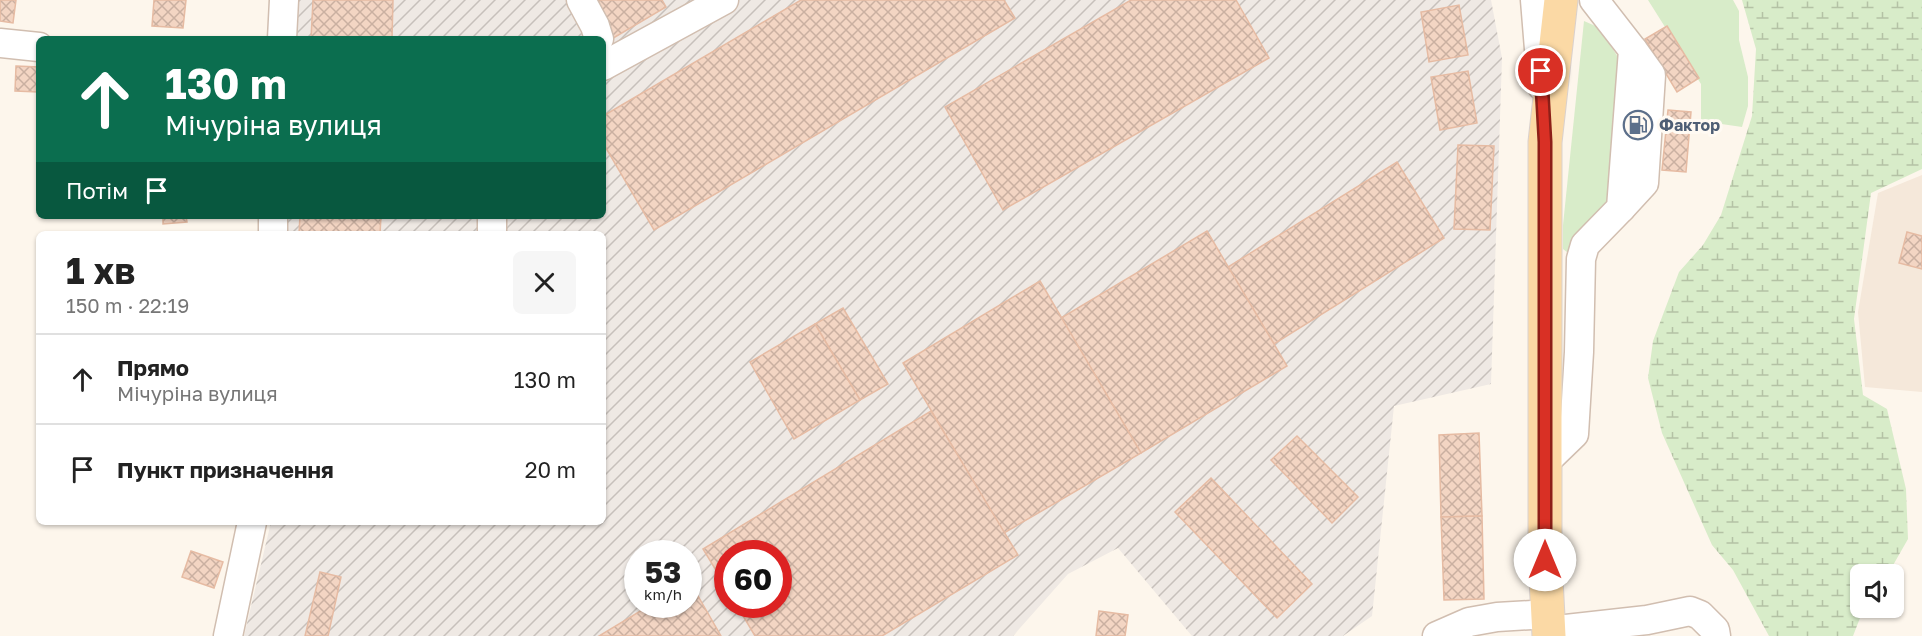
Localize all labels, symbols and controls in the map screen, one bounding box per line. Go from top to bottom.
pin [1515,45,1566,96]
icon: arrive [1524,54,1557,87]
text: 130 m [165,58,287,108]
icon: ahead [66,60,144,138]
text: Мічуріна вулиця [165,109,382,141]
fuel station icon: Фактор [1622,109,1654,141]
place label: Фактор [1659,115,1720,135]
icon: arrive [140,174,173,207]
text: Потім [66,177,128,204]
text: 1 хв [66,249,135,292]
button: close [513,251,576,314]
text: 150 m · 22:19 [66,293,189,317]
text: Прямо [117,354,189,381]
icon: ahead [66,363,99,396]
text: 130 m [514,366,576,393]
text: Мічуріна вулиця [117,381,278,405]
icon: arrive [66,453,99,486]
text: Пункт призначення [117,456,334,483]
text: 20 m [525,456,576,483]
position arrow [1513,528,1577,592]
speed limit sign: 60 [714,540,792,618]
text: 53 [645,554,681,590]
map controls [1850,564,1904,618]
button: sound [1850,564,1904,618]
text: km/h [644,585,682,603]

